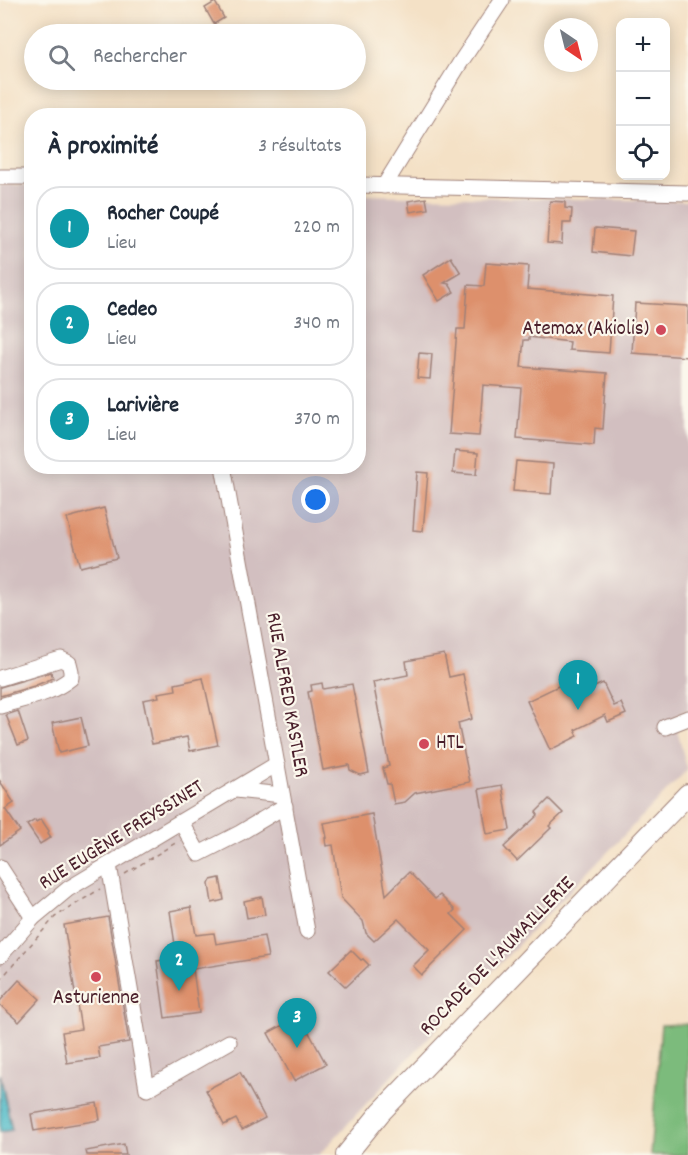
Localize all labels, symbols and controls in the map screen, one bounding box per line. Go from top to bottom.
north arrow [544,18,598,72]
map controls [616,18,670,180]
button: + [616,18,670,72]
search box [24,24,366,90]
icon: search [45,41,78,74]
text: Rechercher [93,42,187,73]
button: − [616,72,670,126]
button: locate [616,126,670,180]
text: À proximité [48,129,158,166]
text: 3 résultats [258,133,342,161]
text: Rocher Coupé [107,199,219,230]
text: 1 [67,214,72,242]
text: 220 m [293,214,340,242]
text: Lieu [107,230,136,258]
text: Cedeo [107,295,157,326]
text: 2 [65,310,74,338]
text: 340 m [294,310,340,338]
place label: Atemax (Akiolis) [522,315,649,345]
marker: Atemax (Akiolis) [654,323,668,337]
text: Lieu [107,326,136,354]
text: Larivière [107,391,179,422]
text: 3 [65,406,74,434]
text: 370 m [294,406,340,434]
text: Lieu [107,422,136,450]
your location [301,485,330,514]
street label: RUE ALFRED KASTLER [257,610,315,780]
pin: 1 [558,660,598,710]
place label: HTL [436,729,464,759]
marker: HTL [417,737,431,751]
street label: RUE EUGÈNE FREYSSINET [34,773,211,899]
street label: ROCADE DE L'AUMAILLERIE [414,870,583,1044]
pin: 2 [160,942,198,991]
marker: Asturienne [89,970,103,984]
place label: Asturienne [53,984,139,1014]
pin: 3 [278,998,316,1048]

